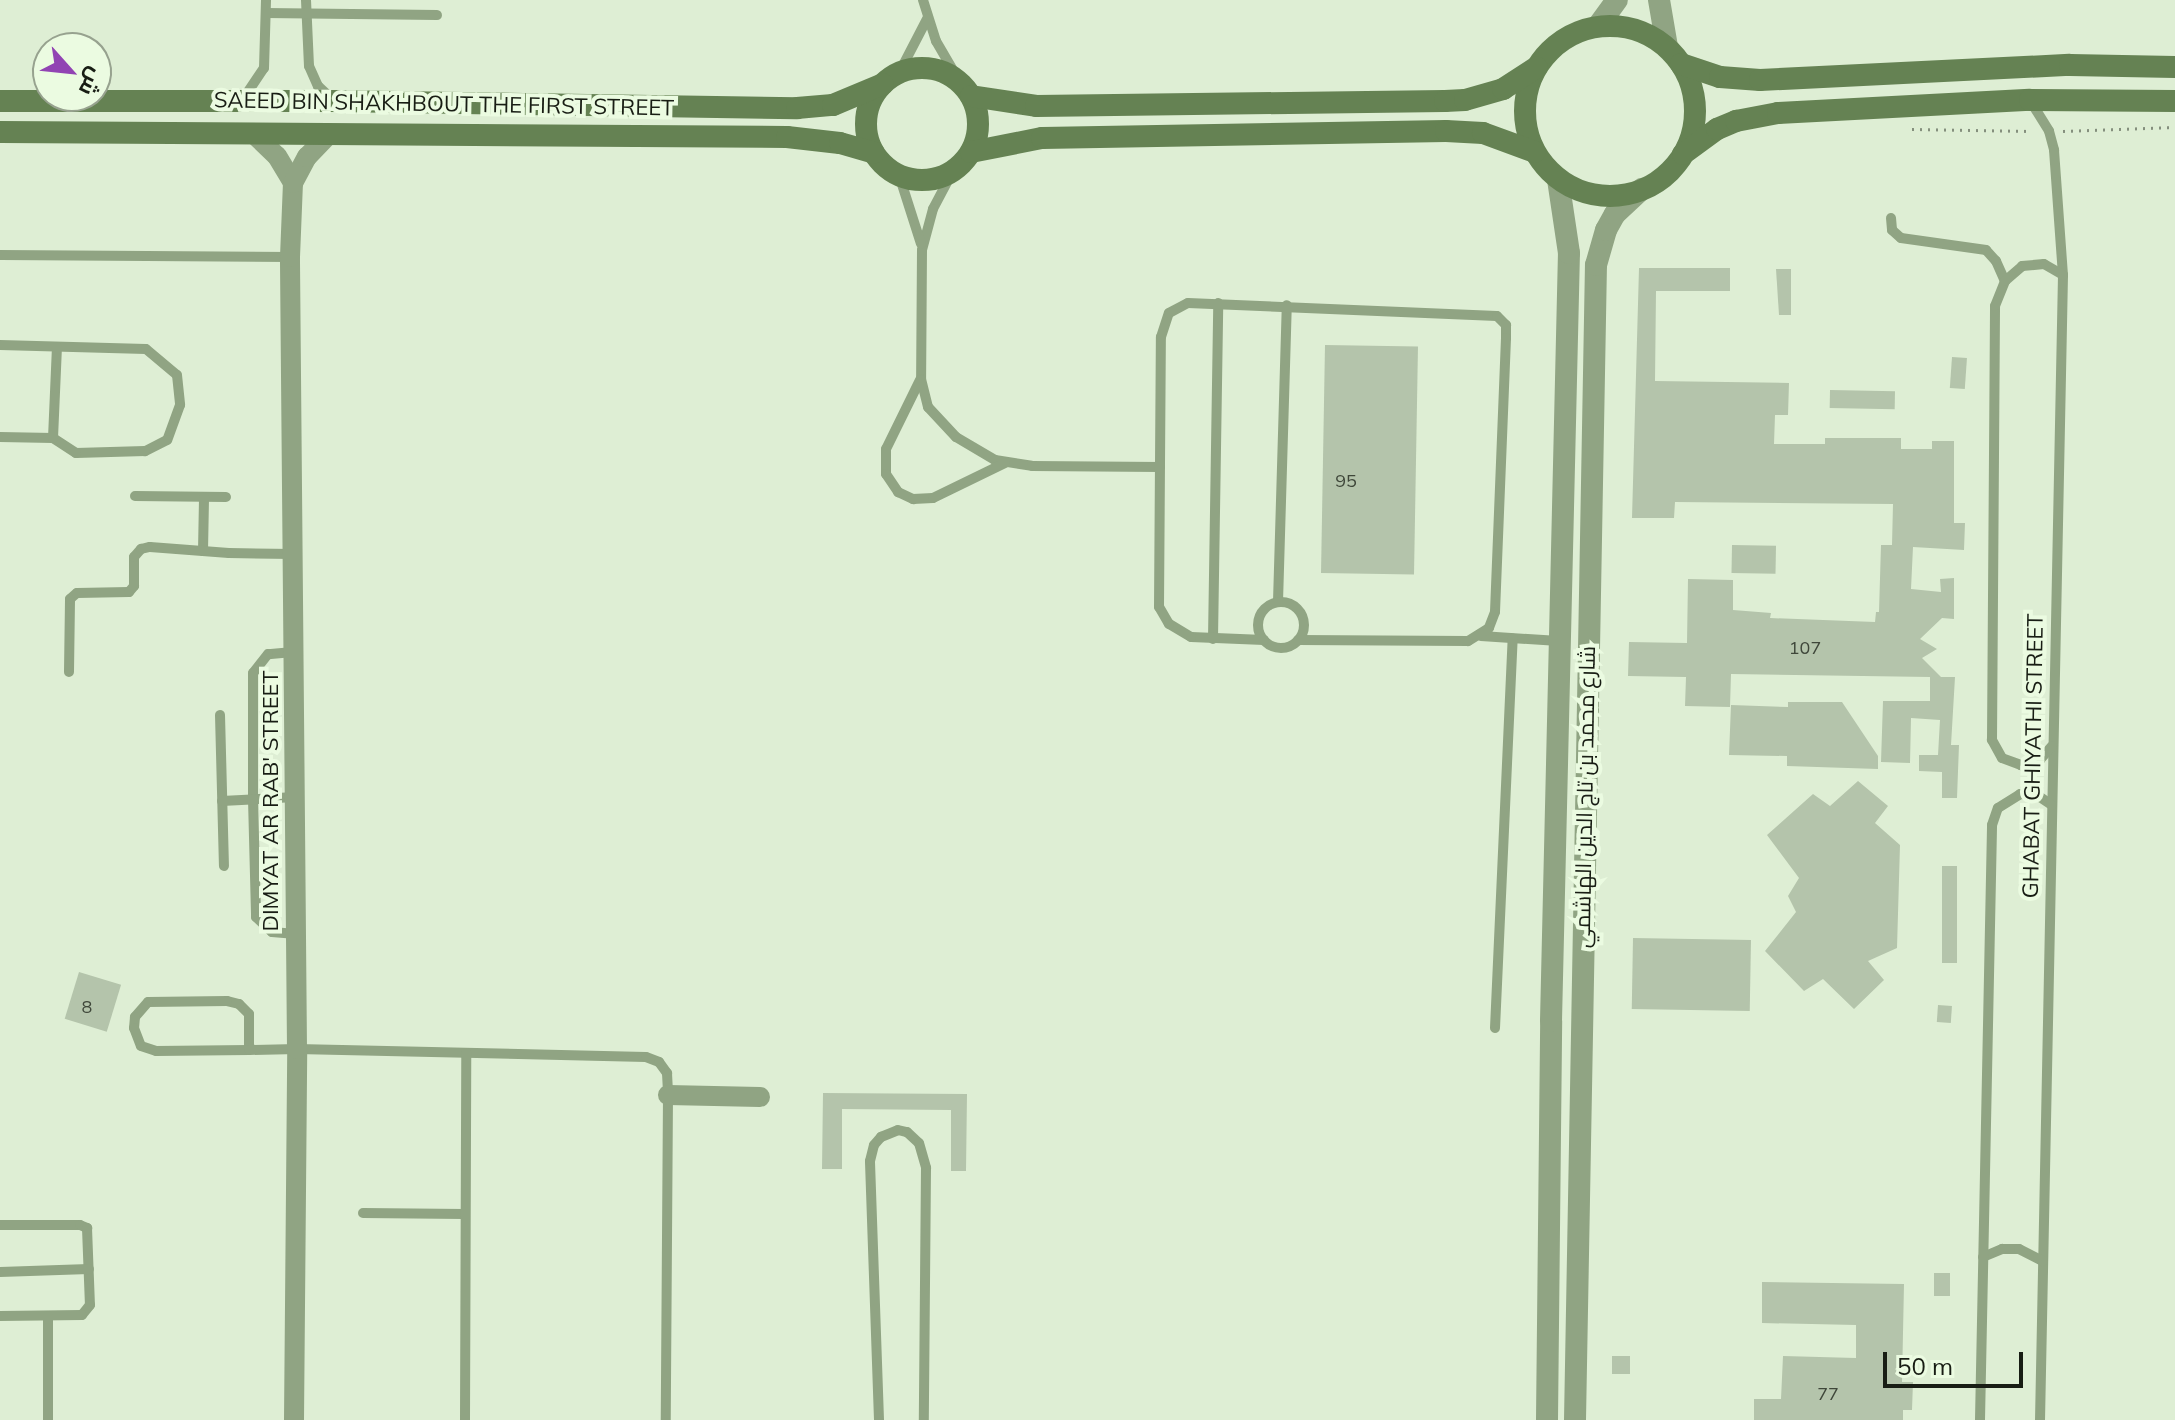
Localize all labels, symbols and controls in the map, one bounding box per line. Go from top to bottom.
north arrow [32,32,112,112]
text: ش [73,63,110,101]
street label: SAEED BIN SHAKHBOUT THE FIRST STREET [214,87,674,121]
house number: 95 [1335,470,1357,492]
street label: GHABAT GHIYATHI STREET [2017,613,2049,899]
house number: 107 [1789,637,1821,659]
street label: شارع محمد بن تاج الدين الهاشمي [1569,646,1601,948]
street label: DIMYAT AR RAB' STREET [258,670,284,932]
house number: 8 [82,996,92,1018]
scale bar [1887,1336,2027,1386]
text: 50 m [1897,1351,1953,1381]
house number: 77 [1817,1383,1839,1405]

